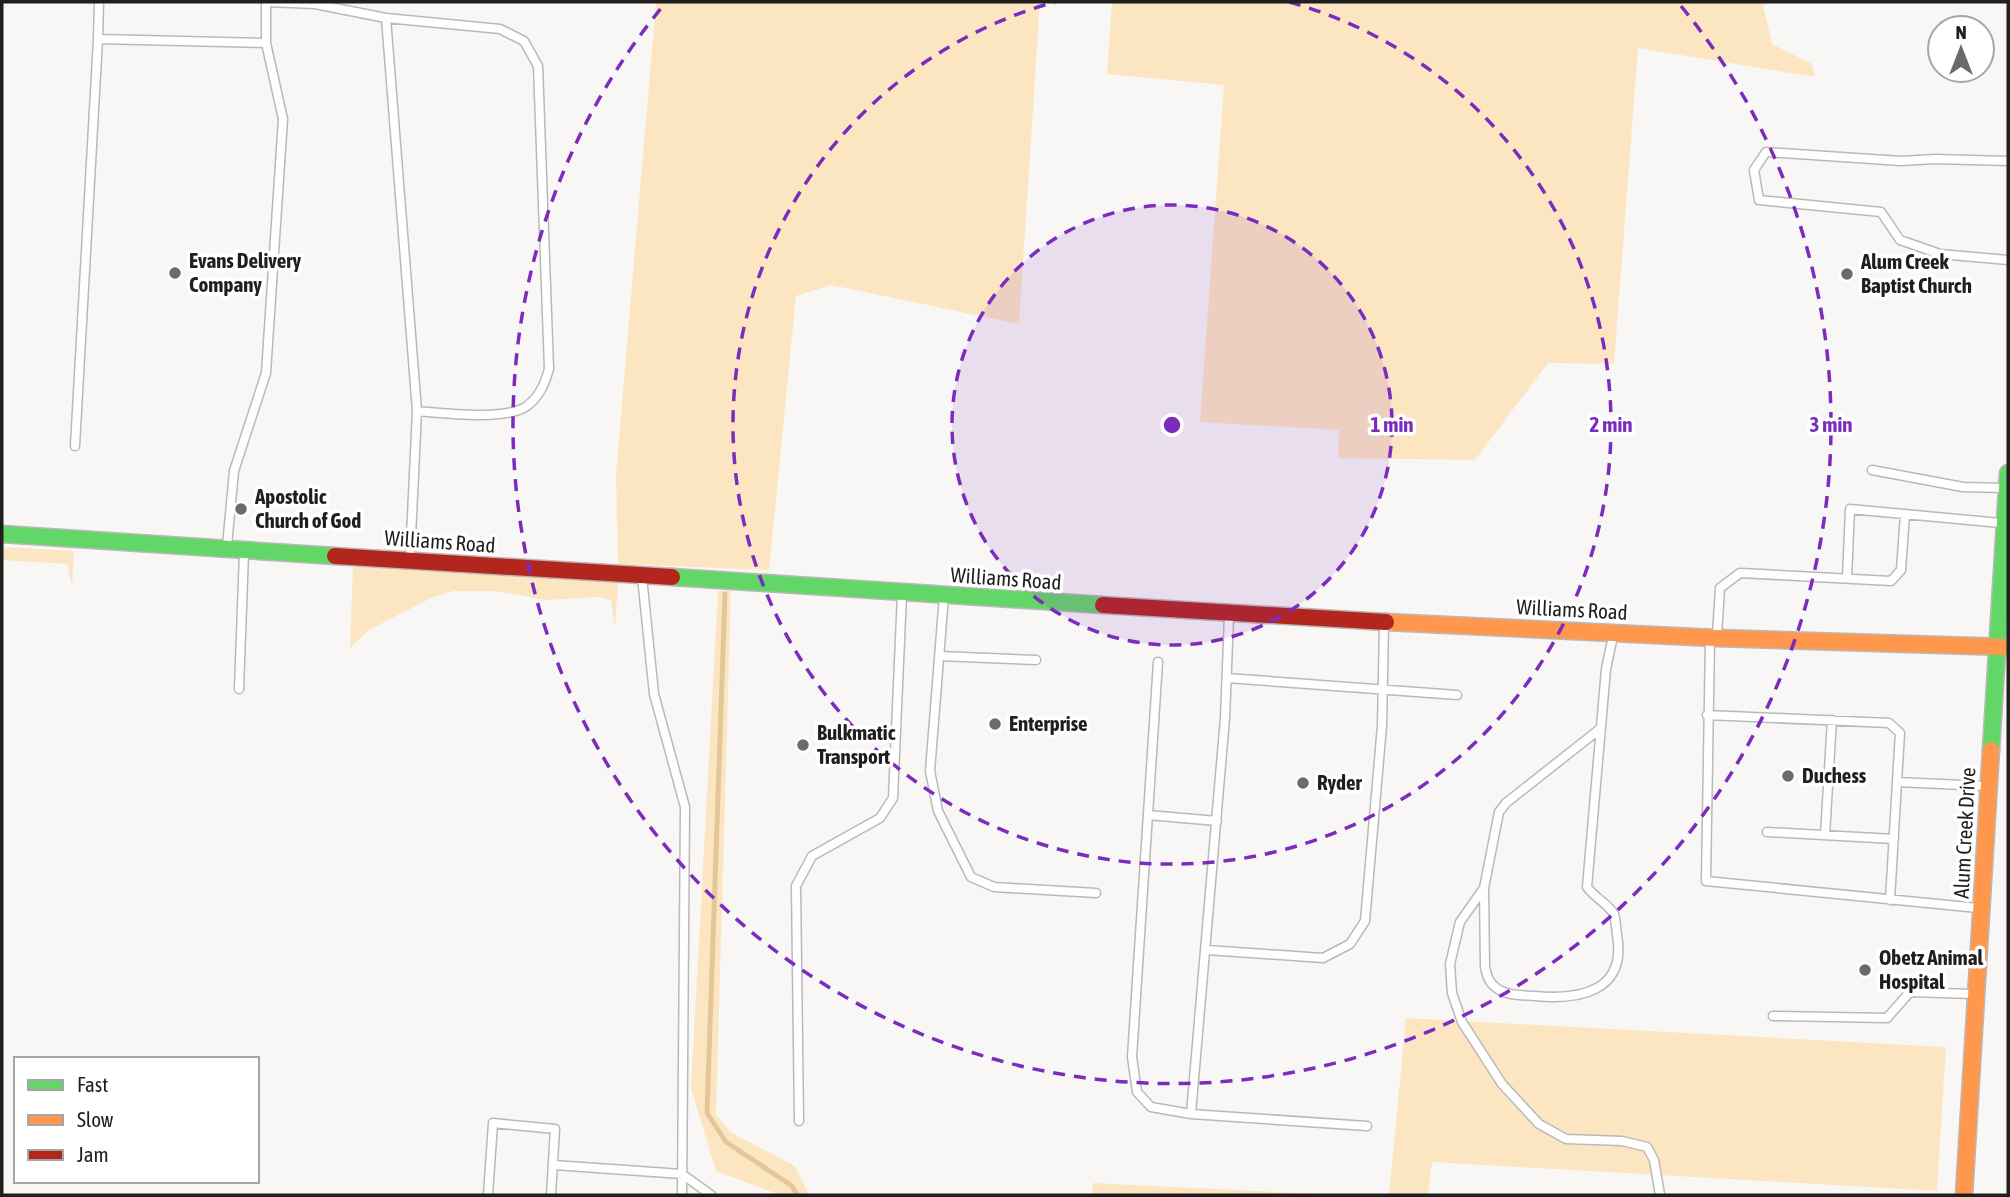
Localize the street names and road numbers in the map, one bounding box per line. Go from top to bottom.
street label: Williams Road [384,525,496,557]
street label: Williams Road [950,562,1062,594]
street label: Williams Road [1516,594,1628,624]
street label: Alum Creek Drive [1949,767,1979,899]

